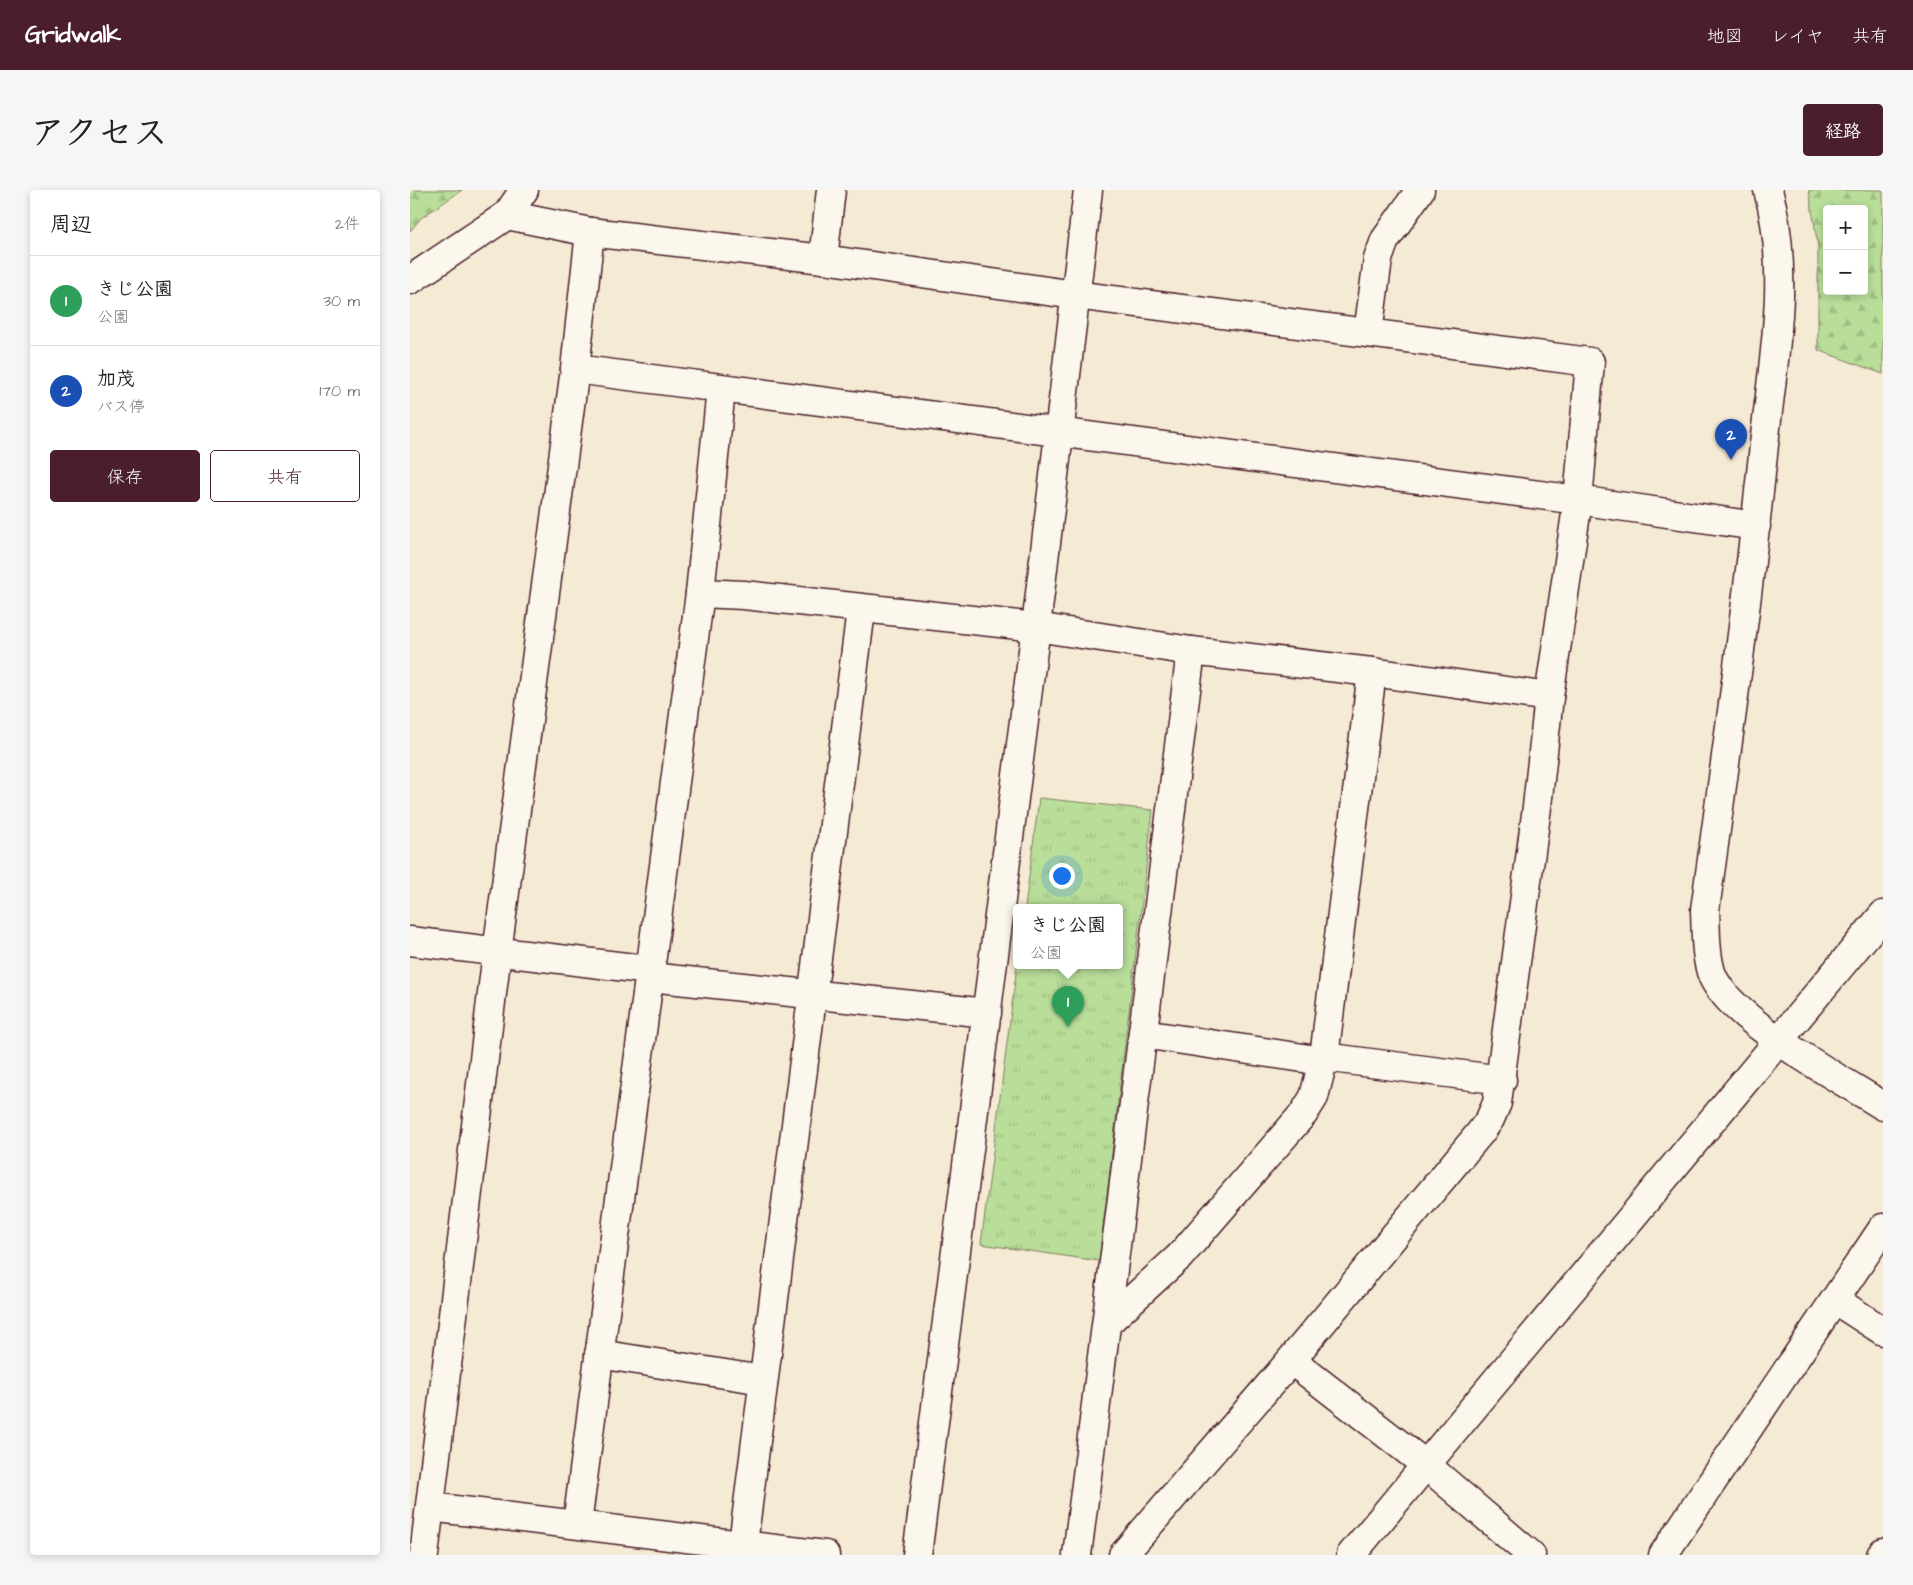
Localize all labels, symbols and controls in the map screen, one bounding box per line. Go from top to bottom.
text: Gridwalk [25,18,121,52]
text: 地図 [1707,24,1743,49]
text: レイヤ [1771,24,1824,49]
text: 共有 [1852,24,1888,49]
button: 経路 [1803,104,1883,156]
text: アクセス [30,109,168,158]
map controls [1823,205,1868,295]
button: + [1823,205,1868,250]
text: 周辺 [50,210,92,239]
text: 2件 [335,213,360,235]
button: − [1823,250,1868,295]
text: きじ公園 [97,276,173,303]
text: 1 [65,290,67,312]
text: 30 m [323,290,360,312]
text: 公園 [97,306,129,328]
text: 加茂 [97,366,135,393]
text: 2 [61,380,71,402]
text: 170 m [319,380,360,402]
text: バス停 [97,396,145,418]
pin: 2 [1715,419,1747,460]
button: 保存 [50,450,200,502]
button: 共有 [210,450,360,502]
your location [1049,863,1075,889]
popup [1013,904,1123,969]
text: きじ公園 [1030,912,1106,939]
text: 公園 [1030,942,1062,964]
pin: 1 [1052,986,1084,1027]

